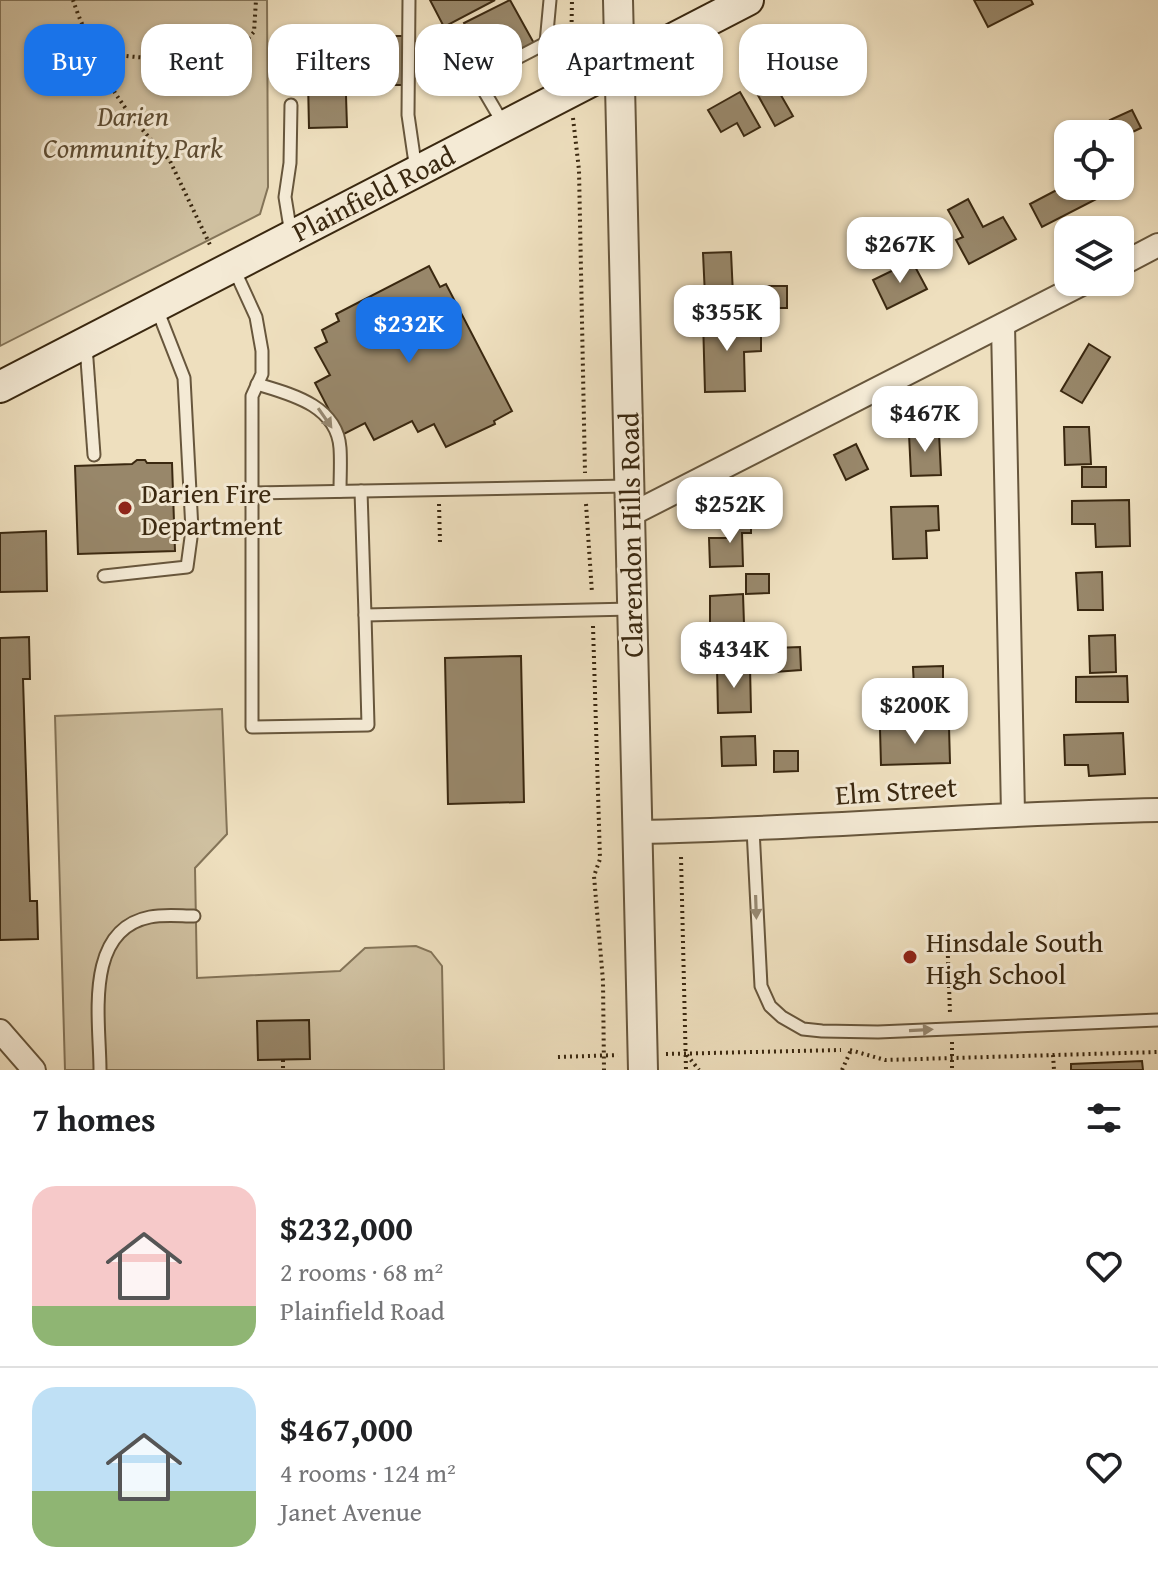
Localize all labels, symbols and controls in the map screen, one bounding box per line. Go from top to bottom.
chip: Buy [24,24,125,96]
chip: Rent [141,24,252,96]
chip: Filters [268,24,399,96]
chip: New [415,24,522,96]
chip: Apartment [538,24,723,96]
chip: House [739,24,867,96]
park label: Darien Community Park [43,95,223,168]
map controls [1054,120,1134,296]
button: locate [1054,120,1134,200]
street label: Plainfield Road [285,134,461,252]
button: layers [1054,216,1134,296]
pin: $267K [844,217,956,285]
text: $267K [865,223,935,262]
pin: $355K [671,285,783,353]
text: $355K [692,291,762,330]
pin: $232K [353,297,465,365]
text: $232K [374,303,444,342]
pin: $467K [869,386,981,454]
text: $467K [890,392,960,431]
one-way arrow [317,407,332,428]
street label: Clarendon Hills Road [607,412,653,658]
place label: Darien Fire Department [141,472,283,545]
pin: $252K [674,477,786,545]
text: $252K [695,483,765,522]
marker: Darien Fire Department [116,499,134,517]
pin: $434K [678,622,790,690]
text: $434K [699,628,769,667]
pin: $200K [859,678,971,746]
text: $200K [880,684,950,723]
street label: Elm Street [834,765,958,815]
one-way arrow [749,895,762,920]
place label: Hinsdale South High School [926,921,1104,994]
marker: Hinsdale South High School [901,948,919,966]
one-way arrow [909,1024,934,1037]
text: 7 homes [32,1094,156,1143]
icon: filters [1082,1096,1126,1140]
text: $232,000 [280,1203,413,1252]
icon: home [96,1218,192,1314]
icon: heart [1082,1244,1126,1288]
text: 2 rooms · 68 m² [280,1252,443,1291]
text: Plainfield Road [280,1291,445,1330]
text: $467,000 [280,1404,413,1453]
icon: home [96,1419,192,1515]
icon: heart [1082,1445,1126,1489]
text: 4 rooms · 124 m² [280,1453,456,1492]
text: Janet Avenue [280,1492,422,1531]

